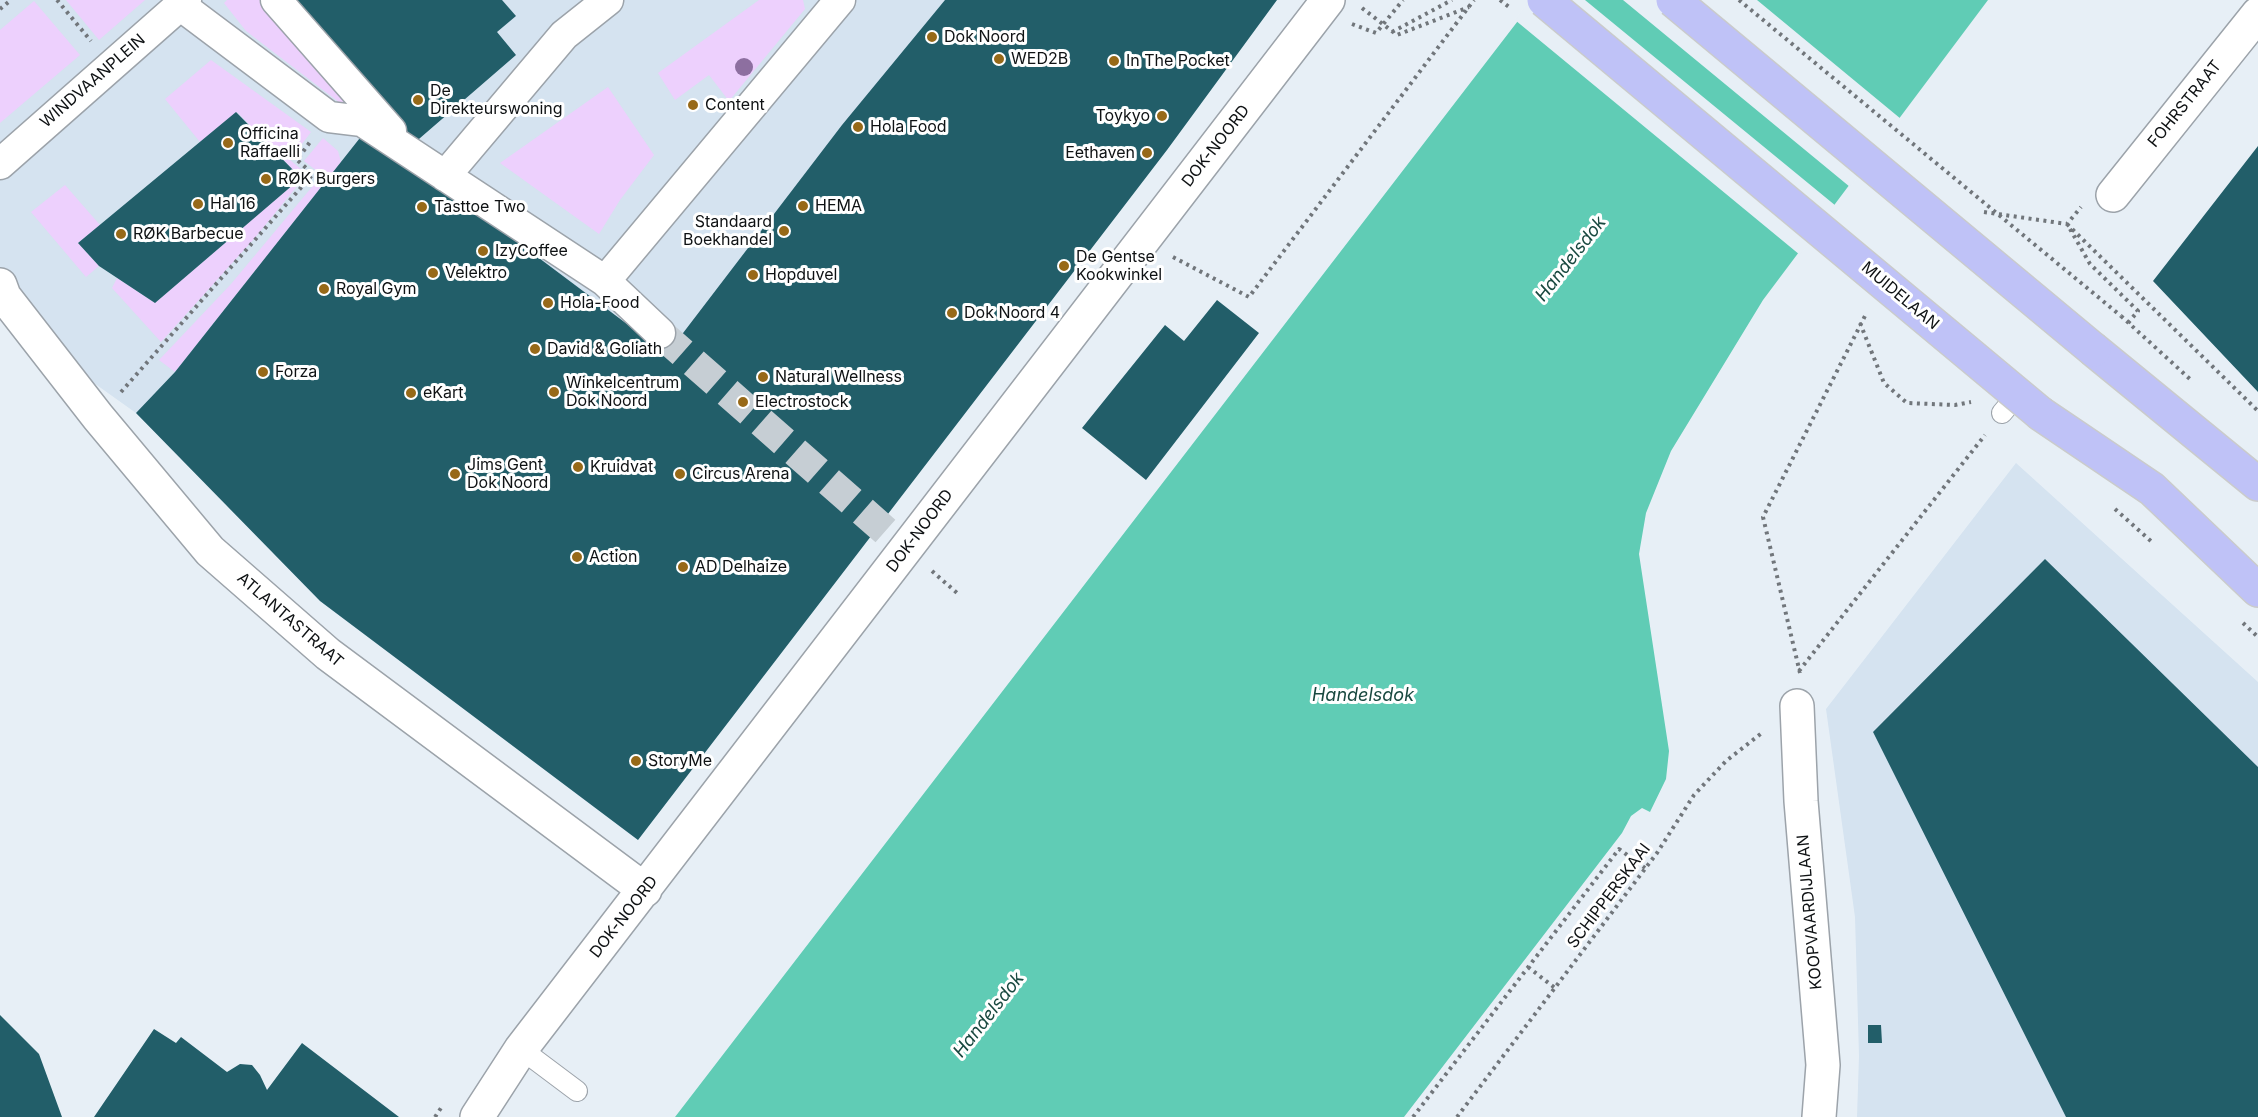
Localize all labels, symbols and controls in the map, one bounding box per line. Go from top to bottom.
place label: Dok Noord [944,27,1025,47]
street label: WINDVAANPLEIN [37,30,149,132]
marker: Dok Noord [925,30,939,44]
place label: WED2B [1011,49,1068,69]
place label: In The Pocket [1126,51,1230,71]
marker: WED2B [992,52,1006,66]
marker: In The Pocket [1107,54,1121,68]
street label: FOHRSTRAAT [2144,57,2226,151]
place label: De Direkteurswoning [430,81,563,119]
marker: De Direkteurswoning [411,93,425,107]
place label: Content [705,95,765,115]
marker: Content [686,98,700,112]
street label: DOK-NOORD [1178,101,1254,191]
place label: Toykyo [1096,106,1150,126]
marker: Toykyo [1155,109,1169,123]
place label: Hola Food [870,117,947,137]
marker: Hola Food [851,120,865,134]
place label: Officina Raffaelli [240,124,300,162]
marker: Officina Raffaelli [221,136,235,150]
place label: Eethaven [1065,143,1135,163]
marker: Eethaven [1140,146,1154,160]
place label: RØK Burgers [278,169,375,189]
marker: RØK Burgers [259,172,273,186]
place label: Hal 16 [210,194,256,214]
place label: HEMA [815,196,862,216]
marker: Hal 16 [191,197,205,211]
place label: Tasttoe Two [434,197,526,217]
marker: HEMA [796,199,810,213]
marker: Tasttoe Two [415,200,429,214]
place label: Standaard Boekhandel [683,212,772,250]
water label: Handelsdok [1531,212,1611,306]
place label: RØK Barbecue [133,224,244,244]
marker: Standaard Boekhandel [777,224,791,238]
marker: RØK Barbecue [114,227,128,241]
place label: IzyCoffee [495,241,568,261]
marker: IzyCoffee [476,244,490,258]
place label: De Gentse Kookwinkel [1076,247,1162,285]
street label: MUIDELAAN [1857,258,1943,334]
marker: De Gentse Kookwinkel [1057,259,1071,273]
place label: Velektro [445,263,507,283]
place label: Hopduvel [765,265,837,285]
marker: Velektro [426,266,440,280]
marker: Hopduvel [746,268,760,282]
place label: Royal Gym [336,279,417,299]
marker: Royal Gym [317,282,331,296]
place label: Hola-Food [560,293,640,313]
marker: Hola-Food [541,296,555,310]
place label: Dok Noord 4 [964,303,1060,323]
marker: Dok Noord 4 [945,306,959,320]
place label: David & Goliath [547,339,662,359]
marker: David & Goliath [528,342,542,356]
place label: Forza [275,362,317,382]
marker: Forza [256,365,270,379]
place label: Natural Wellness [775,367,902,387]
marker: Natural Wellness [756,370,770,384]
place label: Winkelcentrum Dok Noord [566,373,679,411]
place label: eKart [423,383,464,403]
marker: Winkelcentrum Dok Noord [547,385,561,399]
marker: eKart [404,386,418,400]
place label: Electrostock [755,392,849,412]
marker: Electrostock [736,395,750,409]
place label: Jims Gent Dok Noord [467,455,548,493]
place label: Kruidvat [590,457,653,477]
marker: Kruidvat [571,460,585,474]
place label: Circus Arena [692,464,789,484]
marker: Jims Gent Dok Noord [448,467,462,481]
marker: Circus Arena [673,467,687,481]
street label: DOK-NOORD [883,486,957,576]
place label: Action [589,547,637,567]
marker: Action [570,550,584,564]
place label: AD Delhaize [695,557,787,577]
marker: AD Delhaize [676,560,690,574]
street label: ATLANTASTRAAT [233,569,347,671]
water label: Handelsdok [1312,685,1414,707]
place label: StoryMe [648,751,712,771]
marker: StoryMe [629,754,643,768]
street label: KOOPVAARDIJLAAN [1794,834,1826,990]
street label: SCHIPPERSKAAI [1563,840,1655,952]
street label: DOK-NOORD [586,872,662,962]
water label: Handelsdok [949,968,1029,1062]

